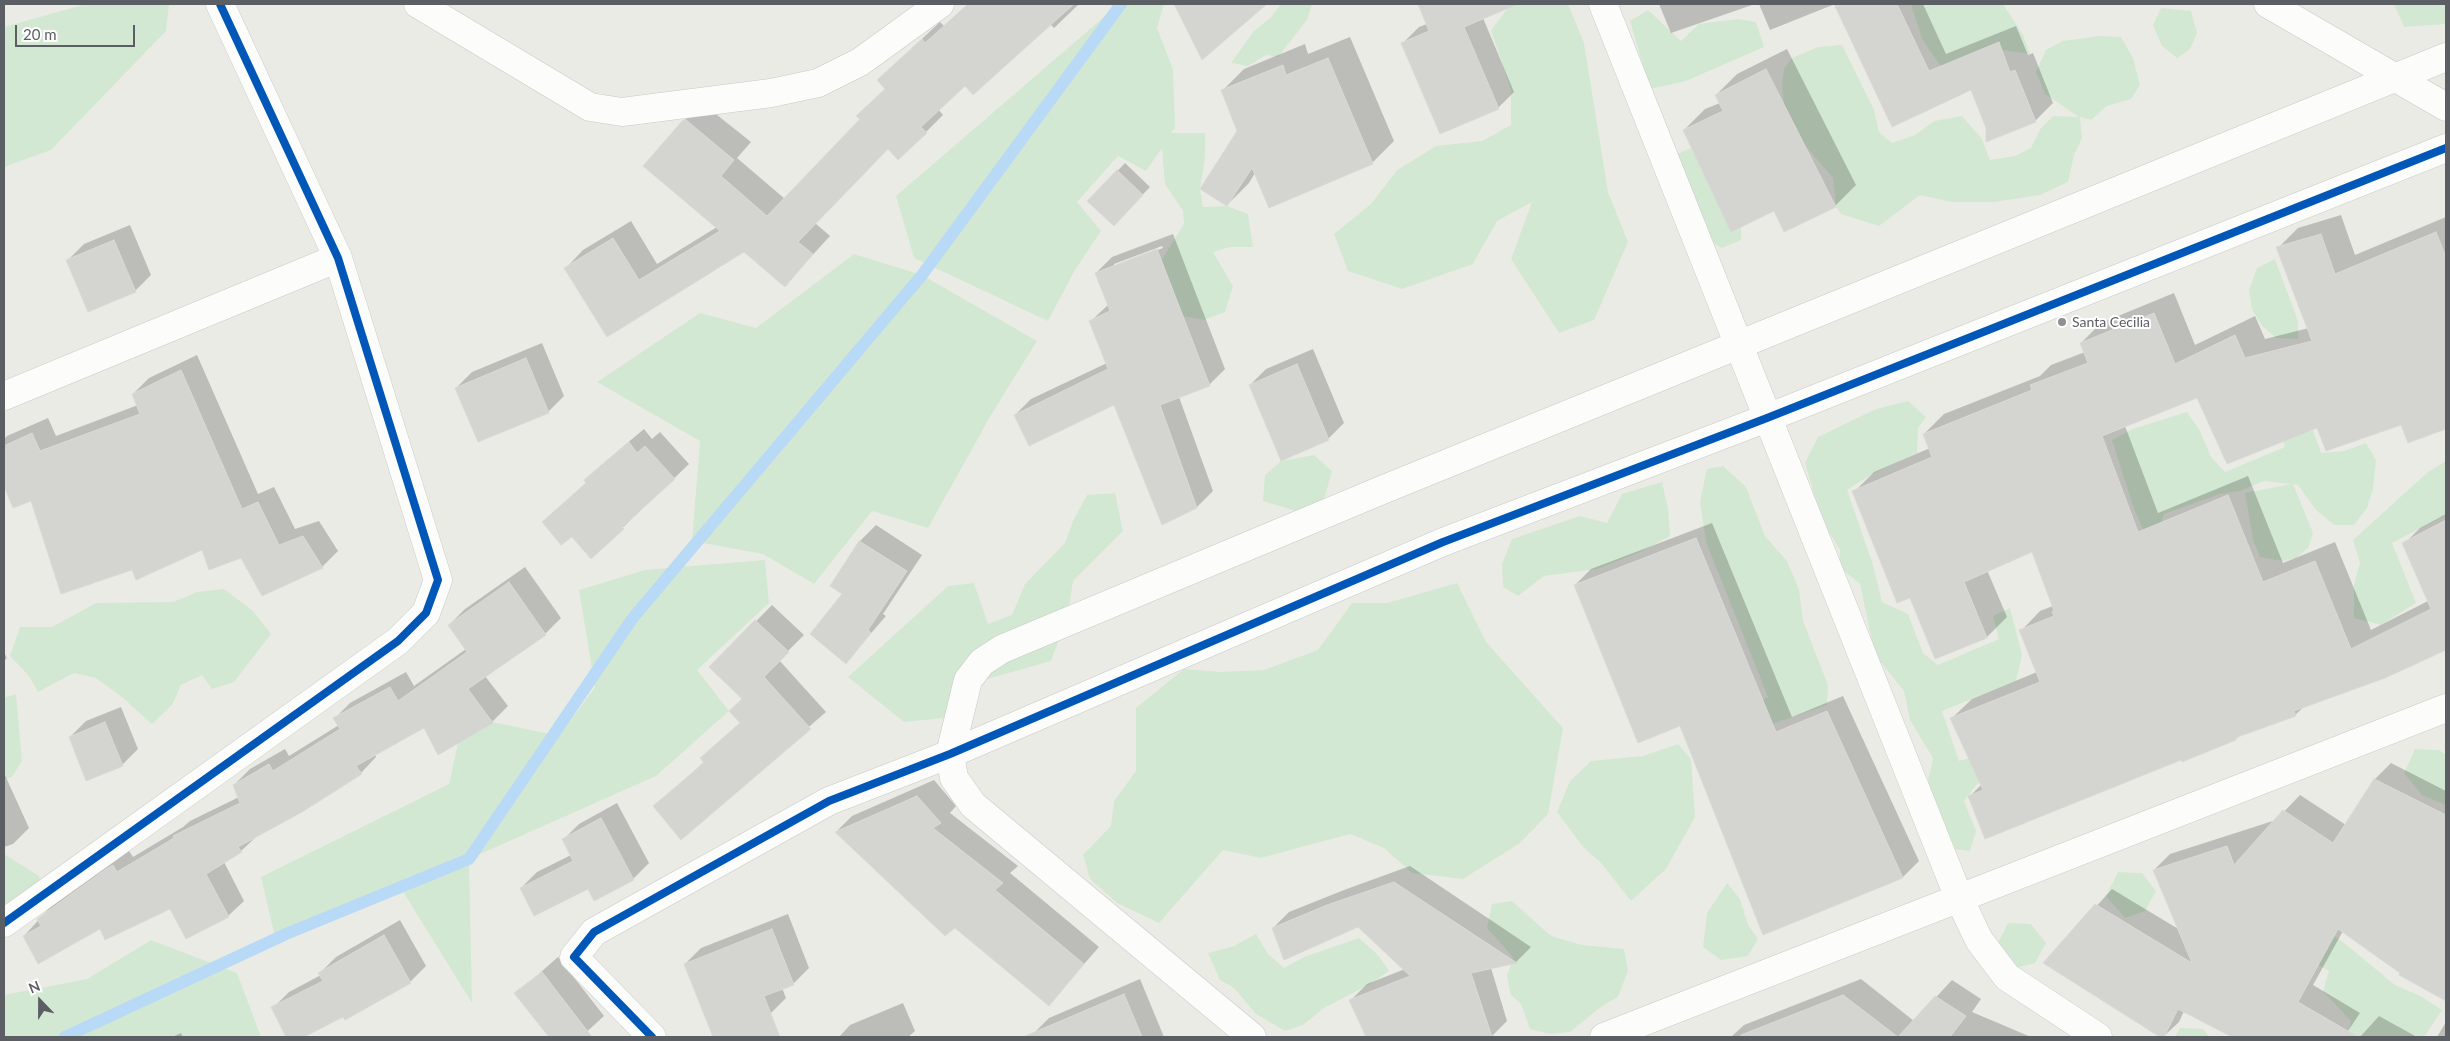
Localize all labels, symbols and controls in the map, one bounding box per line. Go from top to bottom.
scale bar [18,15,138,47]
text: 20 m [23,25,57,43]
place label: Santa Cecilia [2072,314,2150,330]
marker: Santa Cecilia [2056,316,2068,328]
north arrow [15,976,65,1026]
text: N [26,977,42,997]

